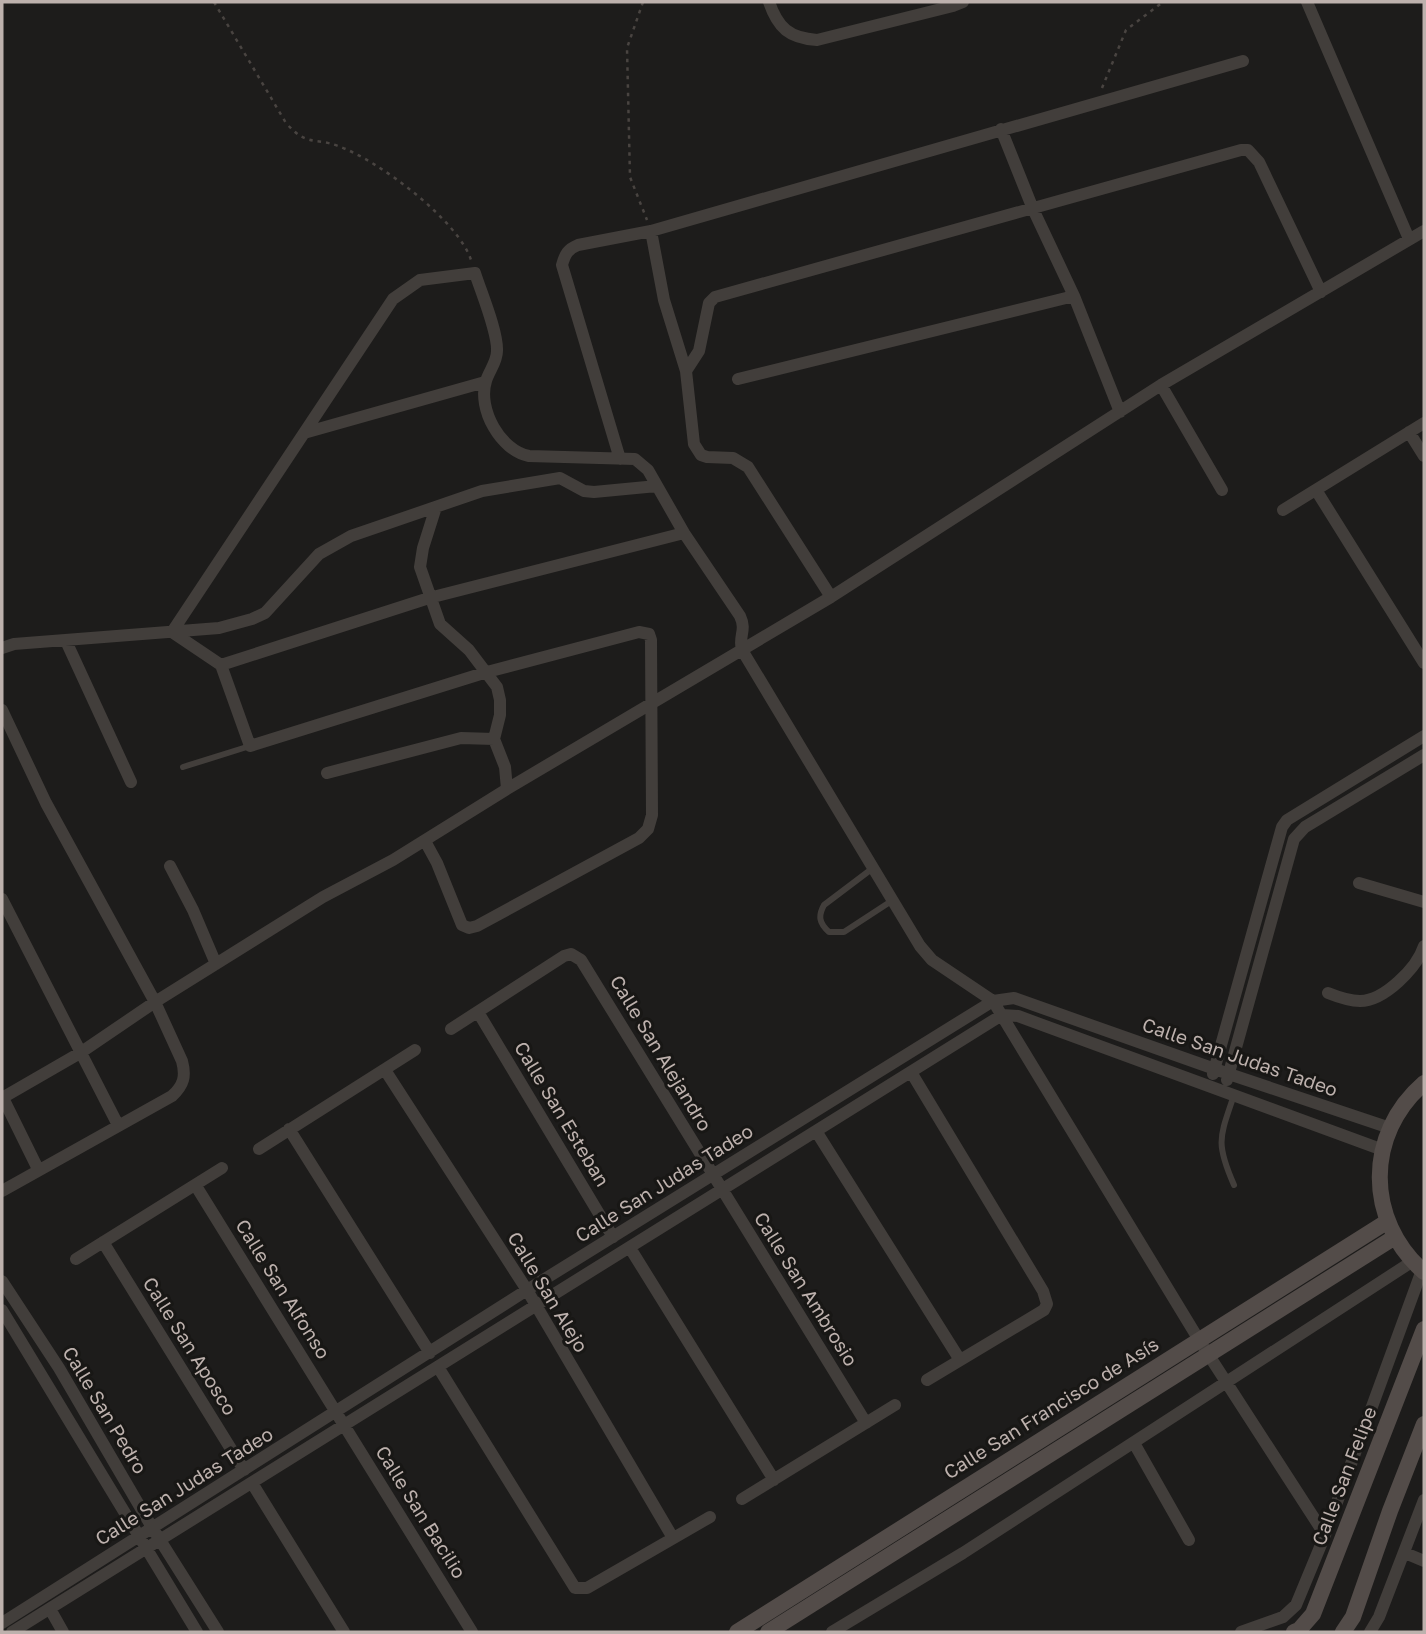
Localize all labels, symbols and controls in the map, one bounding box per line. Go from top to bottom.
street label: Calle San Alejandro [606,971,717,1135]
street label: Calle San Judas Tadeo [1140,1012,1341,1101]
street label: Calle San Esteban [510,1037,615,1190]
street label: Calle San Judas Tadeo [571,1119,757,1247]
street label: Calle San Ambrosio [750,1208,863,1370]
street label: Calle San Alfonso [231,1215,336,1363]
street label: Calle San Alejo [503,1227,593,1356]
street label: Calle San Aposco [139,1272,242,1419]
street label: Calle San Francisco de Asís [939,1332,1162,1483]
street label: Calle San Pedro [58,1342,152,1478]
street label: Calle San Felipe [1307,1403,1381,1548]
street label: Calle San Judas Tadeo [91,1422,277,1550]
street label: Calle San Bacilio [371,1441,472,1582]

